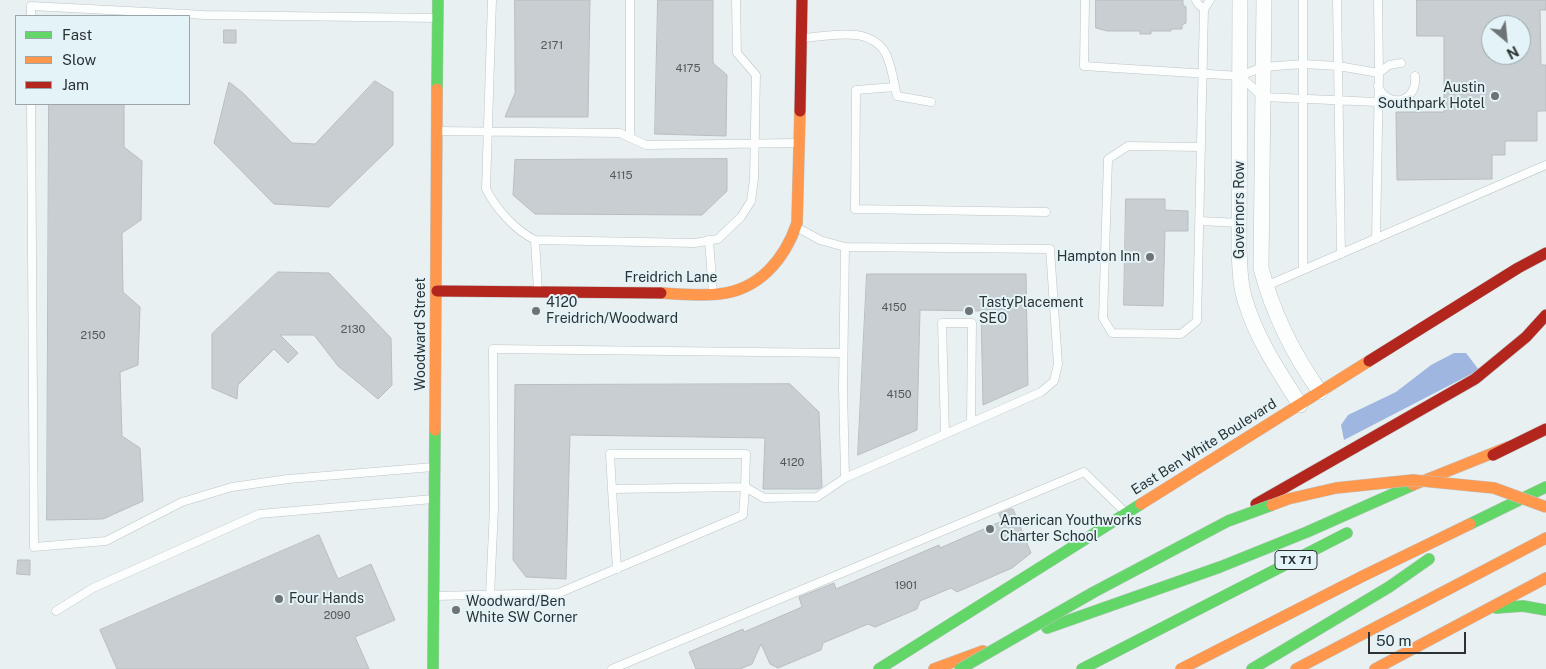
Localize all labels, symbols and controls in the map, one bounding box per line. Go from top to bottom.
legend [15,15,190,105]
north arrow [1481,15,1531,65]
text: Fast [62,26,92,43]
house number: 2171 [541,39,563,53]
text: N [1504,43,1521,62]
text: Slow [62,51,96,68]
house number: 4175 [675,62,701,76]
text: Jam [62,76,89,93]
place label: Austin Southpark Hotel [1378,80,1485,112]
marker: Austin Southpark Hotel [1489,90,1501,102]
street label: Governors Row [1232,161,1248,259]
house number: 4115 [610,169,632,183]
place label: Hampton Inn [1057,249,1140,265]
marker: Hampton Inn [1144,251,1156,263]
street label: Freidrich Lane [624,270,718,286]
street label: Woodward Street [413,277,429,391]
place label: 4120 Freidrich/Woodward [546,295,678,328]
place label: TastyPlacement SEO [979,295,1084,328]
house number: 4150 [881,301,907,315]
marker: 4120 Freidrich/Woodward [530,305,542,317]
marker: TastyPlacement SEO [963,305,975,317]
house number: 2130 [341,323,365,337]
house number: 2150 [81,329,105,343]
house number: 4150 [886,388,912,402]
street label: East Ben White Boulevard [1128,395,1280,499]
house number: 4120 [780,456,804,470]
place label: American Youthworks Charter School [1000,513,1142,546]
marker: American Youthworks Charter School [984,523,996,535]
road number: TX 71 [1275,550,1317,570]
house number: 1901 [895,579,917,593]
place label: Four Hands [289,591,364,607]
marker: Four Hands [273,593,285,605]
place label: Woodward/Ben White SW Corner [466,594,578,626]
marker: Woodward/Ben White SW Corner [450,604,462,616]
house number: 2090 [324,609,350,623]
scale bar [1371,622,1468,654]
text: 50 m [1376,632,1411,649]

